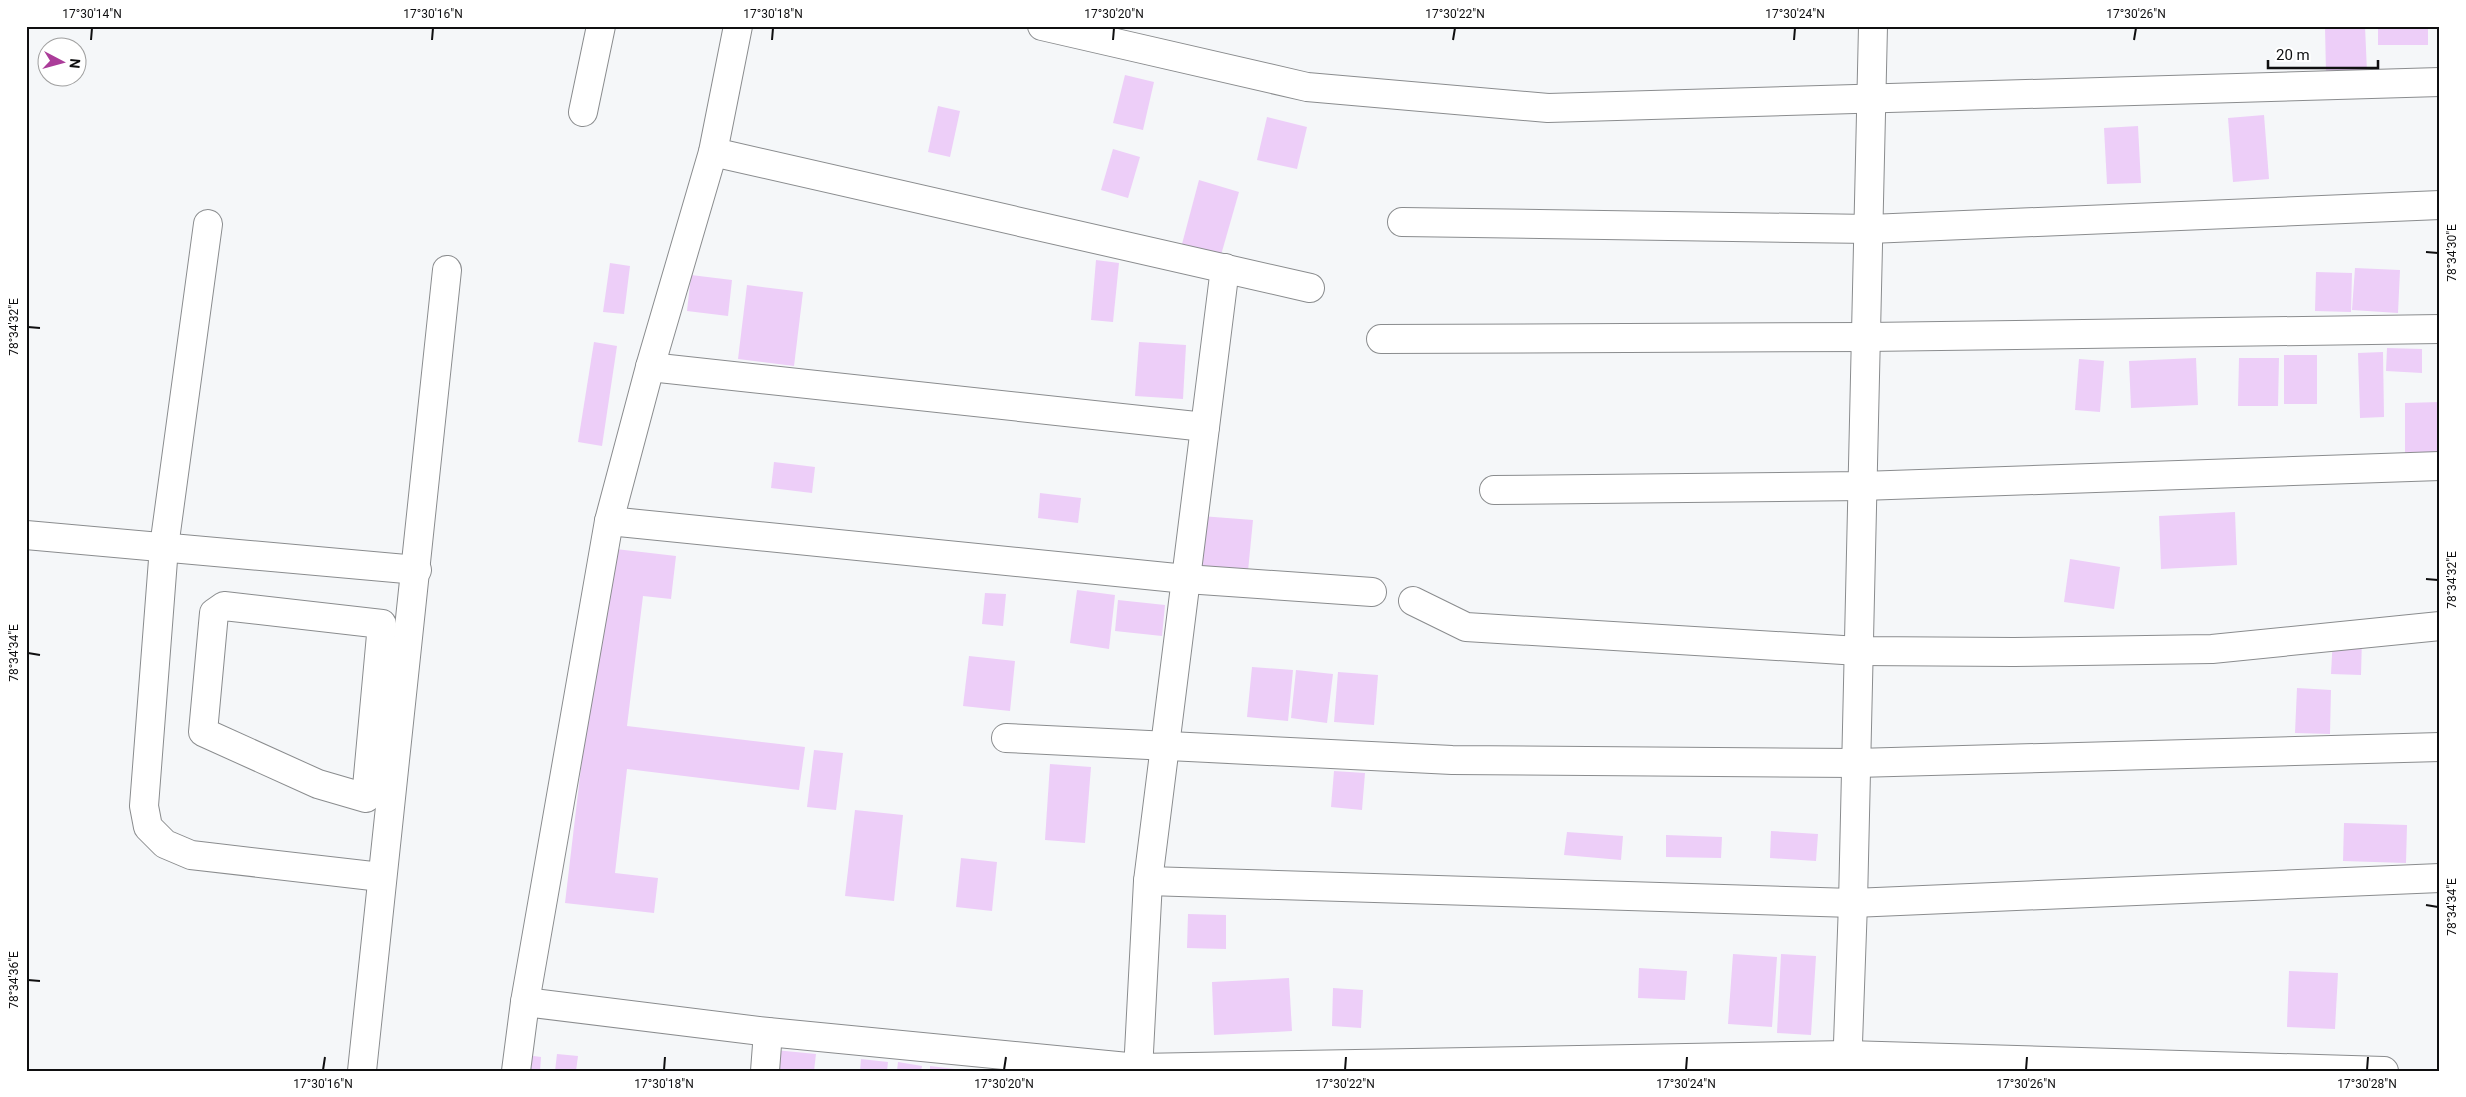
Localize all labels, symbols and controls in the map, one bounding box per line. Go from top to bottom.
text: 17°30'14"N [62,7,122,21]
text: 17°30'16"N [403,7,463,21]
text: 17°30'18"N [743,7,803,21]
text: 17°30'20"N [1084,7,1144,21]
text: 17°30'22"N [1425,7,1485,21]
text: 17°30'24"N [1765,7,1825,21]
text: 17°30'26"N [2106,7,2166,21]
north arrow [38,38,88,88]
scale bar [2268,38,2378,70]
text: 20 m [2276,46,2310,64]
text: N [66,58,83,69]
text: 78°34'30"E [2445,224,2459,282]
text: 78°34'32"E [7,298,21,356]
text: 78°34'32"E [2445,551,2459,609]
text: 78°34'34"E [7,624,21,682]
text: 78°34'34"E [2445,878,2459,936]
text: 78°34'36"E [7,951,21,1009]
text: 17°30'16"N [293,1077,353,1091]
text: 17°30'18"N [634,1077,694,1091]
text: 17°30'20"N [974,1077,1034,1091]
text: 17°30'22"N [1315,1077,1375,1091]
text: 17°30'24"N [1656,1077,1716,1091]
text: 17°30'26"N [1996,1077,2056,1091]
text: 17°30'28"N [2337,1077,2397,1091]

